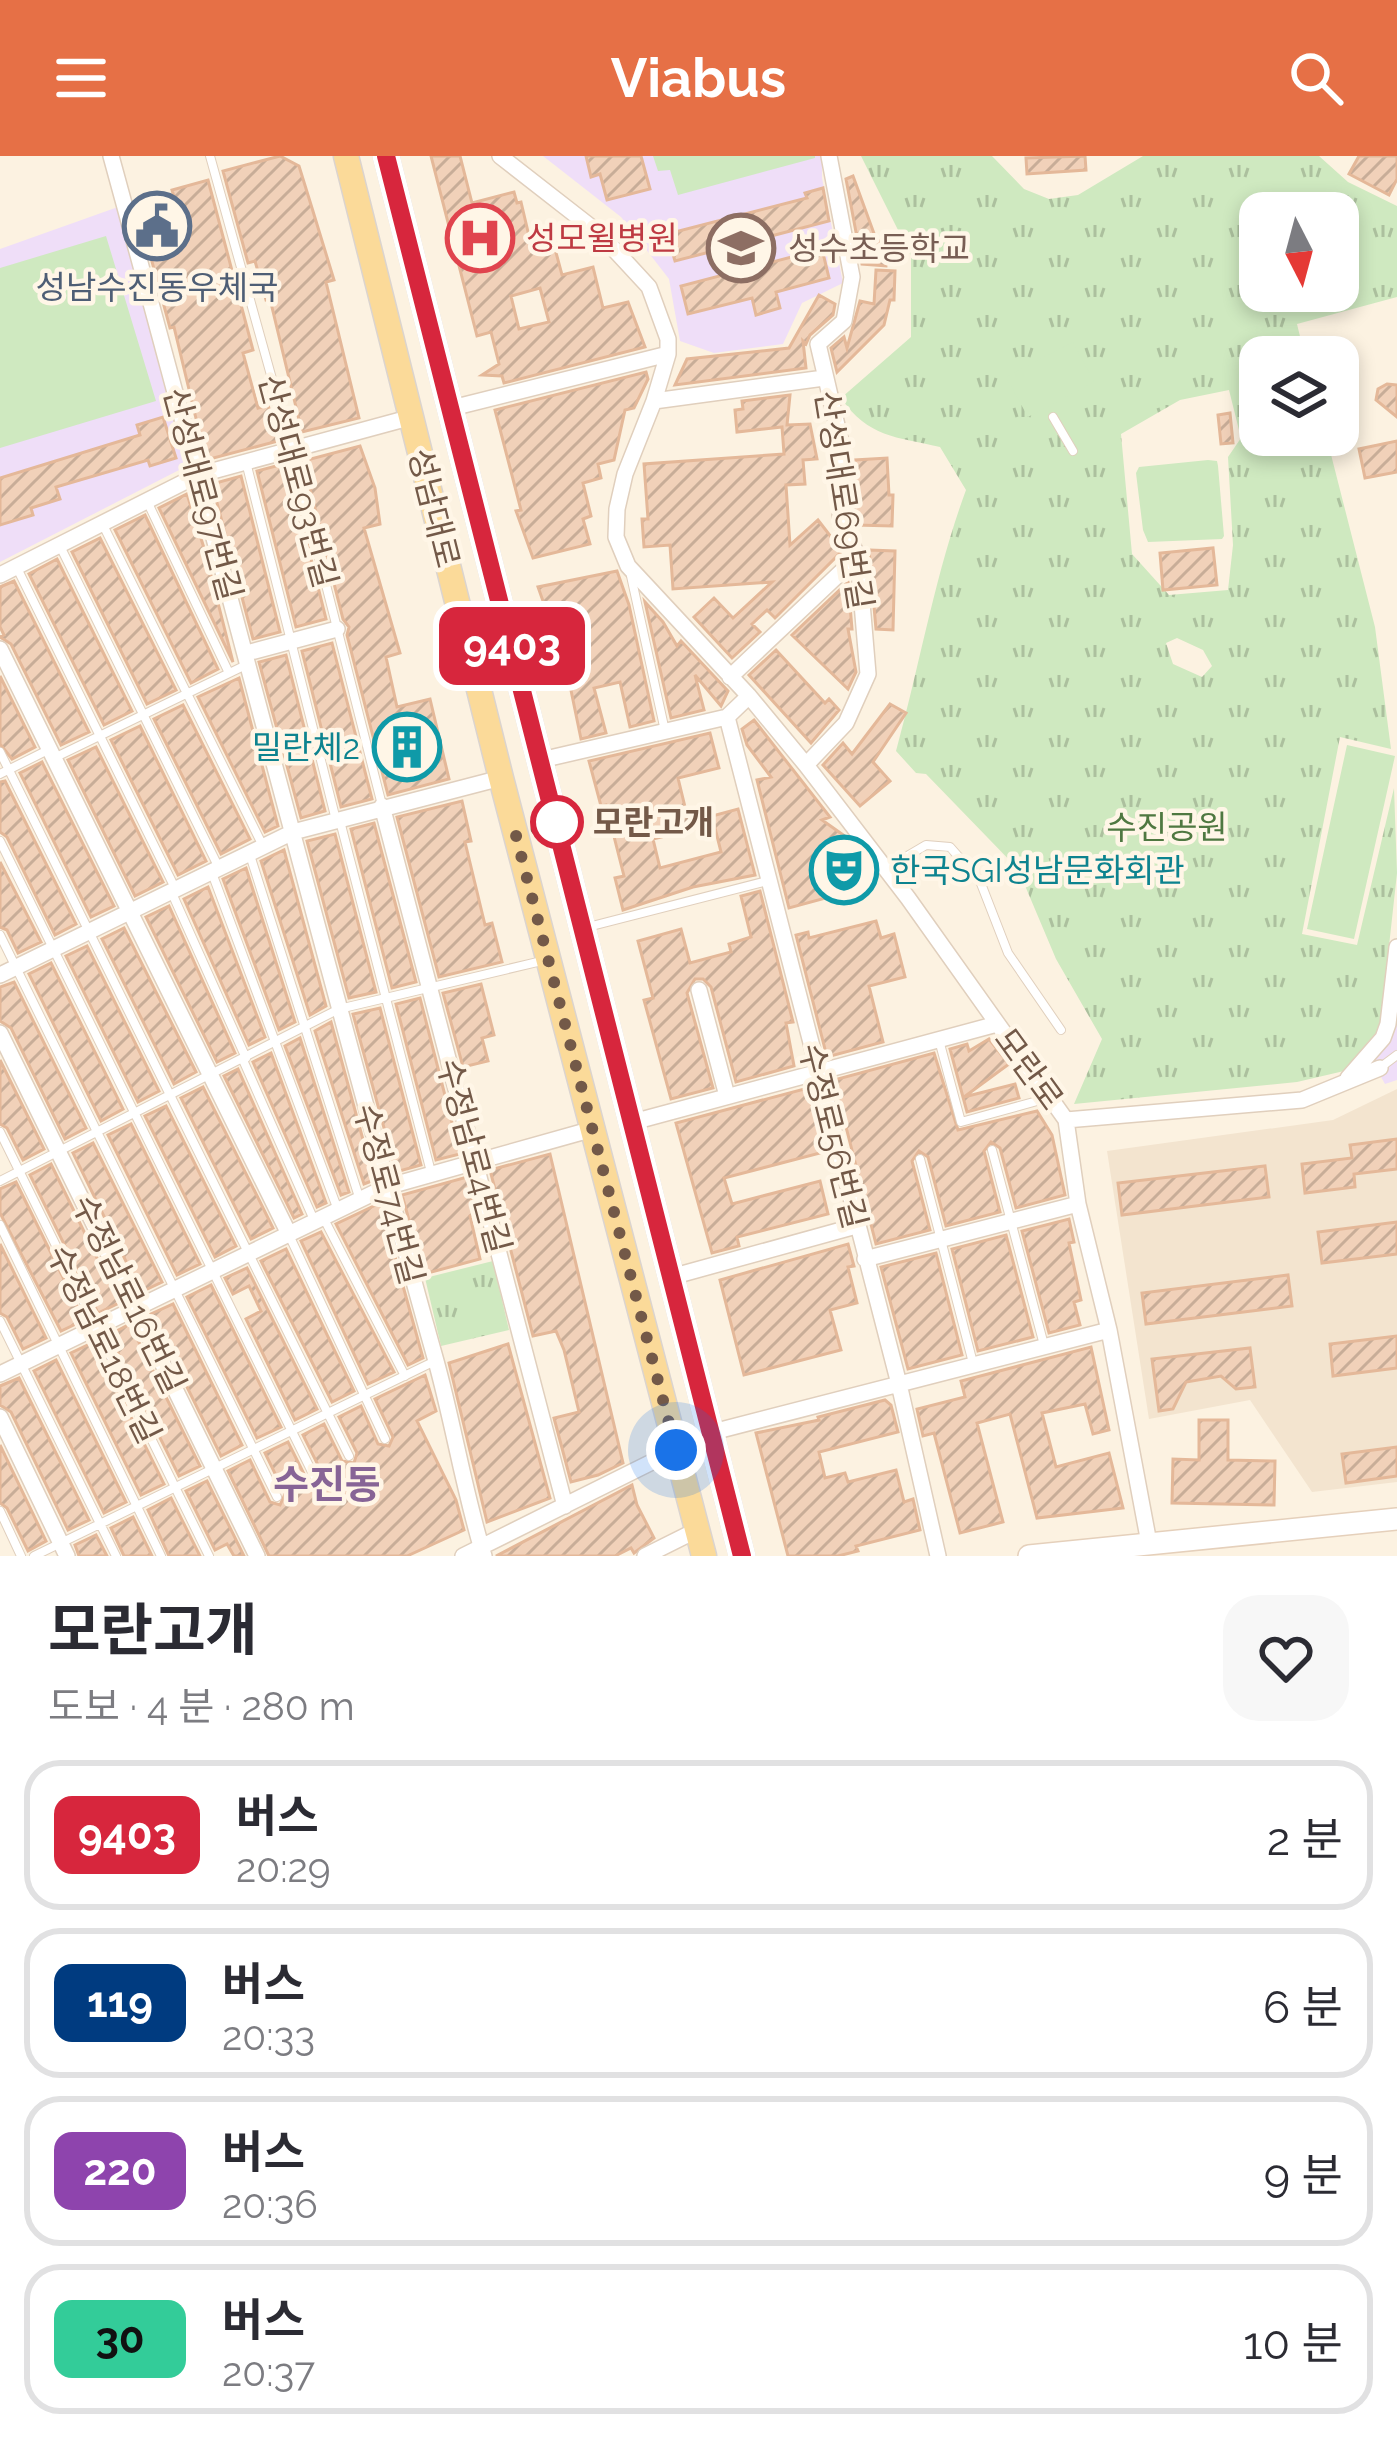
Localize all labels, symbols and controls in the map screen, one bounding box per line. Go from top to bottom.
icon: menu [48,45,114,111]
icon: search [1283,45,1349,111]
text: Viabus [611,46,786,110]
public building icon: 성남수진동우체국 [122,191,192,261]
north arrow [1239,192,1359,312]
map controls [1239,192,1359,456]
hospital icon: 성모윌병원 [445,203,515,273]
school or university icon: 성수초등학교 [706,213,776,283]
place label: 성모윌병원 [526,219,678,258]
place label: 성수초등학교 [788,229,970,268]
place label: 성남수진동우체국 [36,268,278,307]
button: layers [1239,336,1359,456]
street label: 산성대로93번길 [251,370,345,592]
street label: 산성대로97번길 [156,383,250,605]
street label: 산성대로69번길 [807,388,881,612]
street label: 성남대로 [400,444,468,572]
line badge: 9403 [428,607,596,685]
text: 9403 [463,621,561,670]
building icon: 밀란체2 [372,712,442,782]
place label: 밀란체2 [252,728,360,767]
marker: 모란고개 [532,797,582,847]
place label: 모란고개 [593,803,714,842]
park label: 수진공원 [1106,808,1228,847]
theatre icon: 한국SGI성남문화회관 [809,835,879,905]
place label: 한국SGI성남문화회관 [890,851,1185,890]
street label: 모란로 [986,1021,1072,1117]
street label: 수정로56번길 [791,1039,875,1233]
street label: 수정남로4번길 [429,1054,519,1258]
street label: 수정로74번길 [346,1099,432,1289]
street label: 수정남로16번길 [64,1188,194,1400]
street label: 수정남로18번길 [39,1238,169,1450]
your location [646,1420,706,1480]
district label: 수진동 [273,1461,381,1507]
button: heart [1223,1595,1349,1721]
text: 모란고개 [48,1596,258,1663]
text: 도보 · 4 분 · 280 m [48,1683,355,1729]
text: 버스 [236,1790,319,1843]
text: 9403 [78,1810,176,1859]
text: 2 분 [1267,1813,1343,1866]
text: 20:29 [236,1845,331,1891]
text: 버스 [222,1958,305,2011]
text: 119 [87,1978,153,2027]
text: 6 분 [1263,1981,1343,2034]
text: 20:33 [222,2013,315,2059]
text: 버스 [222,2126,305,2179]
text: 220 [83,2146,157,2195]
text: 9 분 [1264,2149,1343,2202]
text: 20:36 [222,2181,318,2227]
text: 버스 [222,2294,305,2347]
text: 30 [95,2314,145,2363]
text: 10 분 [1243,2317,1343,2370]
text: 20:37 [222,2349,315,2395]

